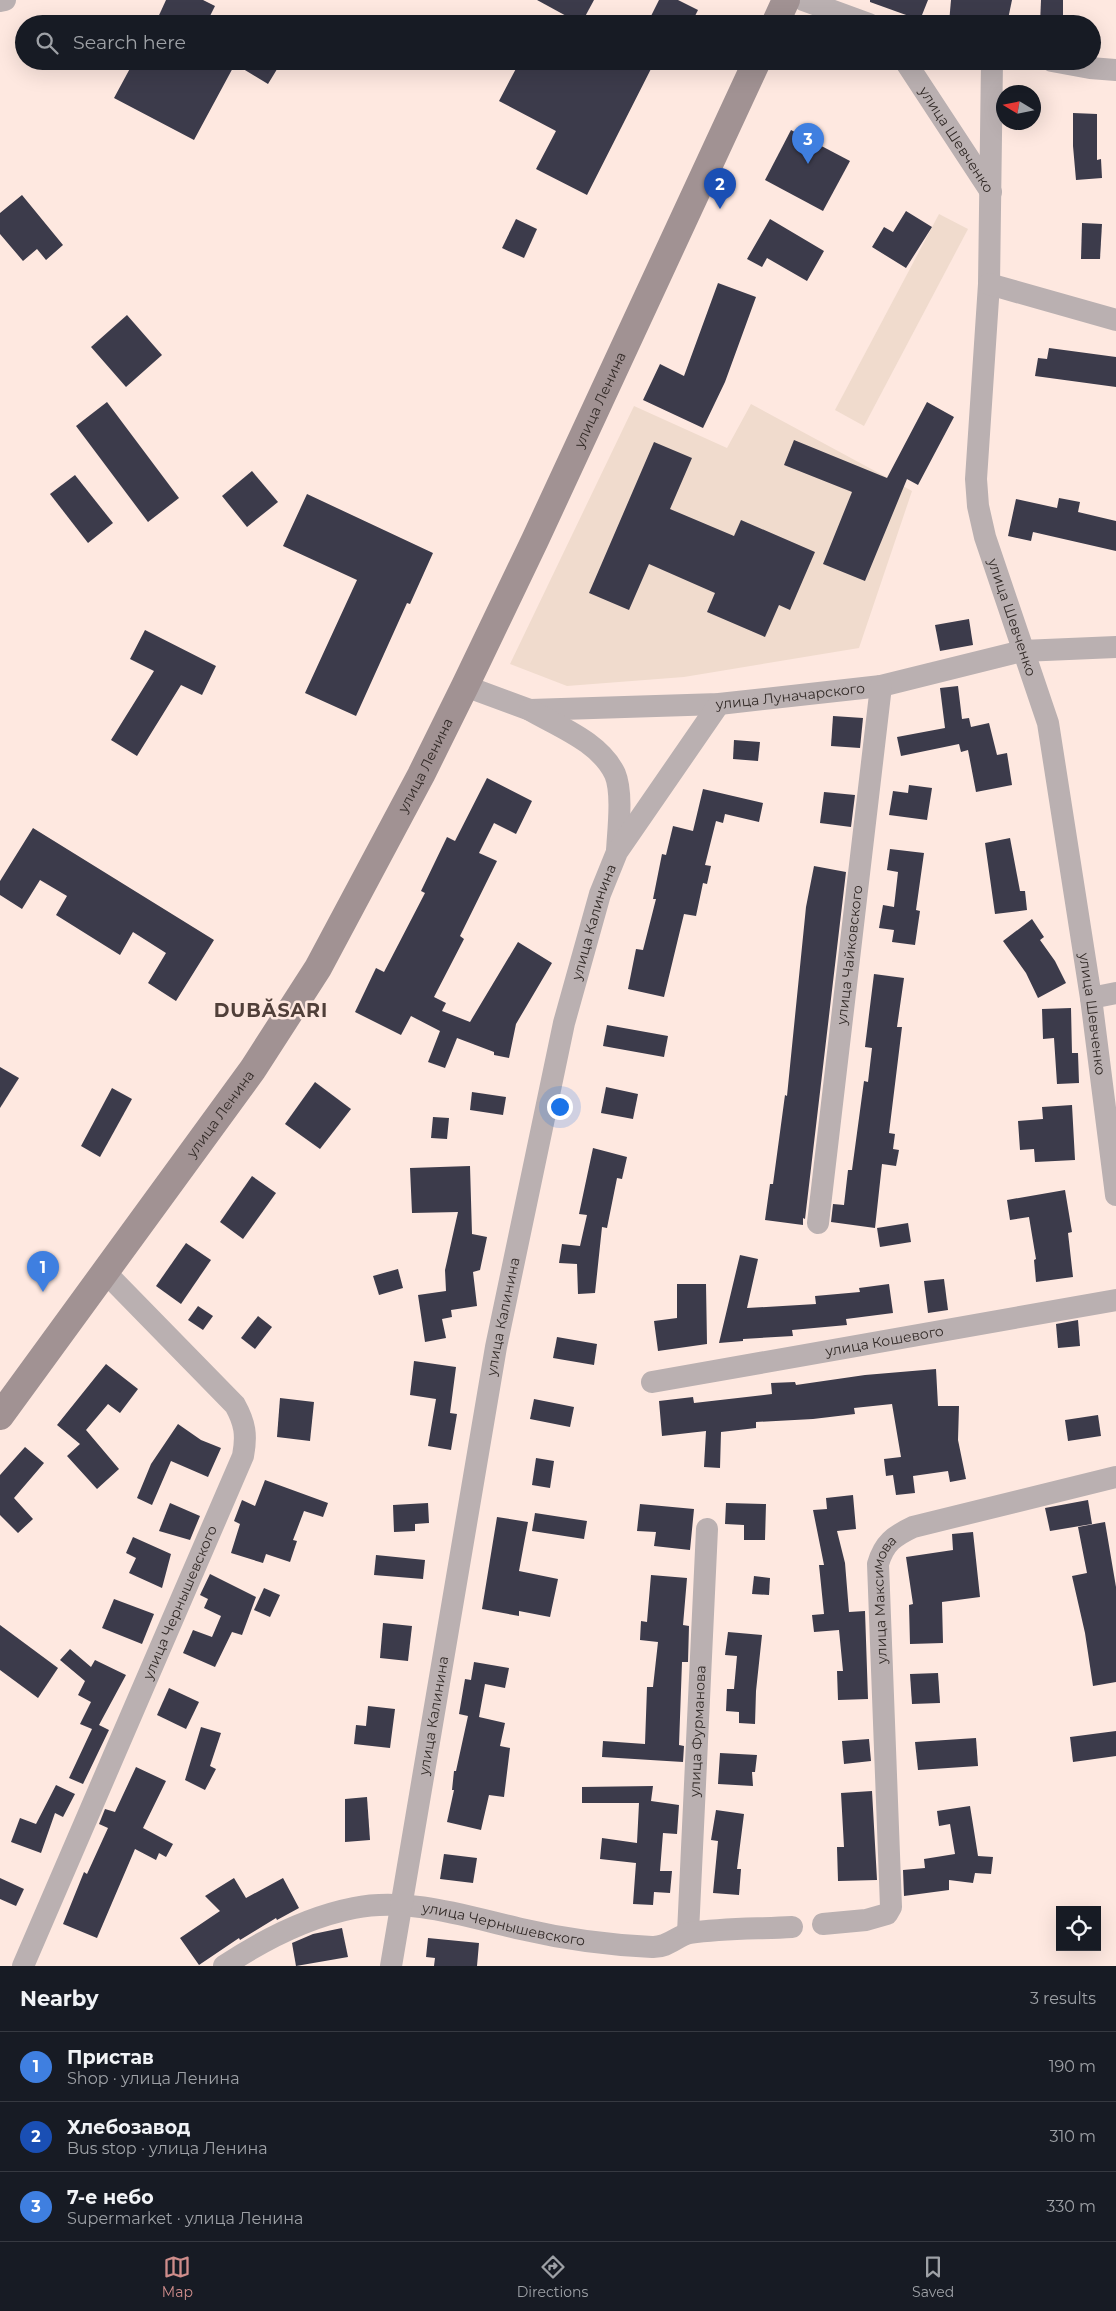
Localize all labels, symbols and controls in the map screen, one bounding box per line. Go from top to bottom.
search box [15,15,1101,70]
icon: search [33,29,61,57]
text: Search here [73,31,186,54]
street label: улица Шевченко [915,82,998,196]
north arrow [996,85,1041,130]
pin: 3 [792,123,824,164]
pin: 2 [704,168,736,209]
street label: улица Ленина [570,349,630,452]
street label: улица Шевченко [984,555,1040,679]
street label: улица Луначарского [714,679,866,713]
street label: улица Ленина [393,715,457,816]
street label: улица Калинина [567,862,620,983]
street label: улица Чайковского [832,884,867,1027]
street label: улица Шевченко [1075,951,1110,1076]
district label: DUBĂSARI [214,998,328,1022]
street label: улица Ленина [182,1067,258,1162]
your location [547,1094,573,1120]
pin: 1 [27,1251,59,1292]
street label: улица Калинина [482,1256,524,1378]
street label: улица Кошевого [823,1322,945,1360]
street label: улица Чернышевского [138,1522,221,1683]
street label: улица Максимова [868,1531,900,1665]
street label: улица Калинина [414,1655,452,1777]
street label: улица Фурманова [685,1665,710,1799]
street label: улица Чернышевского [420,1898,586,1950]
map controls [1056,1906,1101,1951]
button: locate [1056,1906,1101,1951]
text: Nearby [20,1986,99,2011]
text: 3 results [1030,1989,1096,2008]
text: Пристав [67,2046,154,2069]
text: 1 [33,2057,39,2076]
text: 190 m [1049,2057,1096,2076]
text: Shop · улица Ленина [67,2069,239,2088]
text: Хлебозавод [67,2116,190,2139]
text: 2 [31,2127,41,2146]
text: 310 m [1049,2127,1096,2146]
text: Bus stop · улица Ленина [67,2139,268,2158]
text: 7-е небо [67,2186,154,2209]
text: 3 [31,2197,41,2216]
text: 330 m [1046,2197,1096,2216]
text: Supermarket · улица Ленина [67,2209,303,2228]
tab: Map [162,2253,193,2301]
tab: Directions [517,2253,588,2301]
tab: Saved [912,2253,954,2301]

